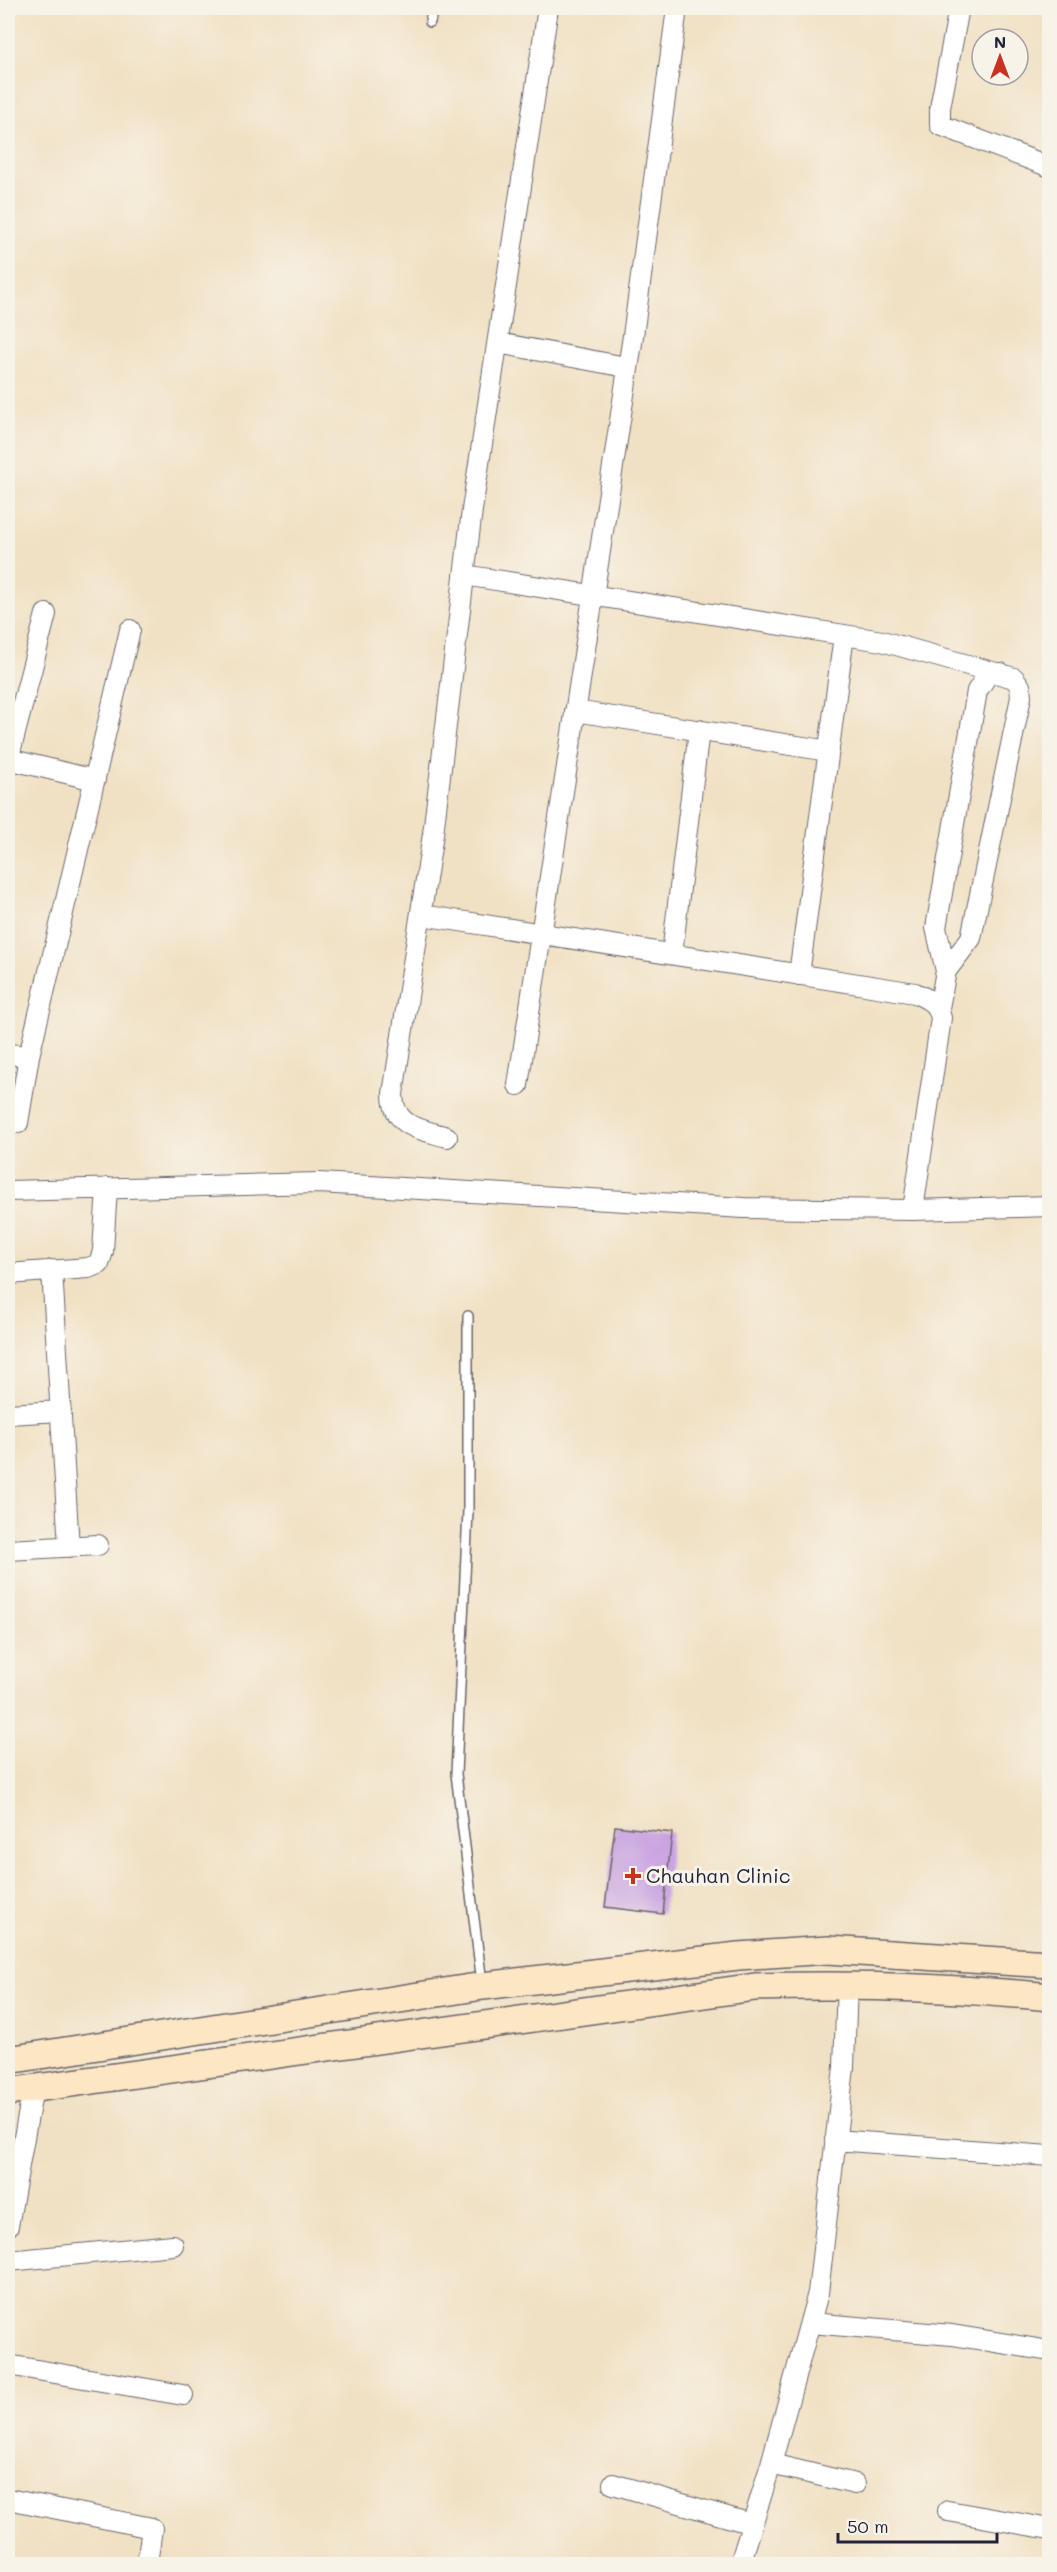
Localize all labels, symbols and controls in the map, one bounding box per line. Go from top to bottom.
north arrow [970,27,1030,87]
text: N [994,31,1006,52]
place label: Chauhan Clinic [646,1862,791,1888]
marker: Chauhan Clinic [624,1867,642,1885]
scale bar [838,2506,997,2544]
text: 50 m [847,2514,889,2538]

